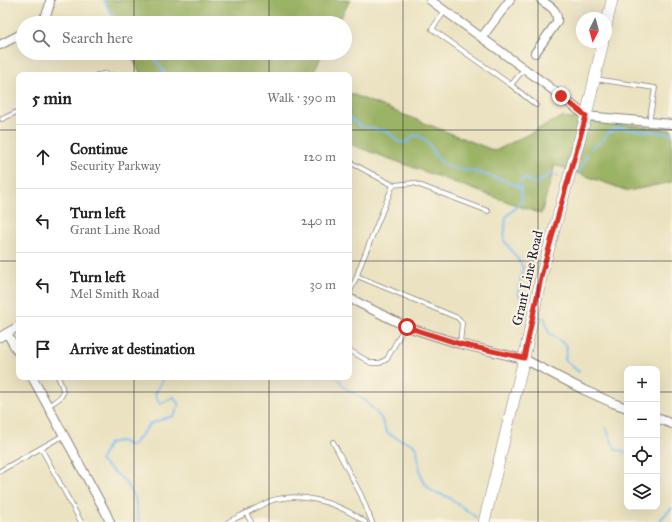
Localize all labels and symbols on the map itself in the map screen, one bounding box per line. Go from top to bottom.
north arrow [576,12,612,48]
route end [552,87,570,105]
street label: Grant Line Road [508,229,547,327]
route start [398,318,416,336]

